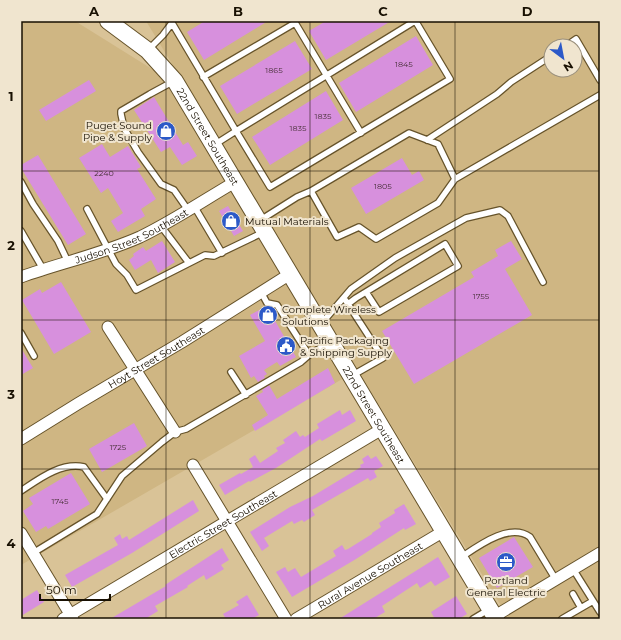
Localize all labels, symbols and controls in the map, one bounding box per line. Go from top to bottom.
text: A [88,3,100,19]
text: B [233,3,243,19]
text: C [378,3,388,19]
text: D [522,3,533,19]
north arrow [543,38,583,78]
text: N [561,58,576,75]
house number: 1845 [395,59,413,69]
house number: 1865 [265,65,283,75]
street label: 22nd Street Southeast [174,86,242,188]
text: 1 [8,88,14,104]
house number: 1835 [315,111,332,121]
place label: Puget Sound Pipe & Supply [83,119,153,144]
shop icon: Puget Sound Pipe & Supply [155,120,177,142]
house number: 1835 [290,123,307,133]
house number: 2240 [94,168,114,178]
house number: 1805 [374,181,392,191]
street label: Judson Street Southeast [72,206,191,267]
shop icon: Mutual Materials [220,210,242,232]
place label: Mutual Materials [245,215,329,228]
text: 2 [7,237,15,253]
house number: 1755 [473,291,490,301]
place label: Complete Wireless Solutions [282,303,376,328]
shop icon: Complete Wireless Solutions [257,304,279,326]
street label: Hoyt Street Southeast [106,324,207,391]
place label: Pacific Packaging & Shipping Supply [300,334,392,359]
public building icon: Pacific Packaging & Shipping Supply [275,335,297,357]
street label: 22nd Street Southeast [340,364,408,466]
text: 3 [6,386,15,402]
house number: 1725 [110,442,127,452]
street label: Electric Street Southeast [167,487,280,562]
house number: 1745 [52,496,69,506]
text: 4 [7,535,16,551]
street label: Rural Avenue Southeast [315,539,425,612]
office icon: Portland General Electric [495,551,517,573]
place label: Portland General Electric [467,574,546,599]
scale bar [40,576,110,602]
text: 50 m [46,582,77,597]

